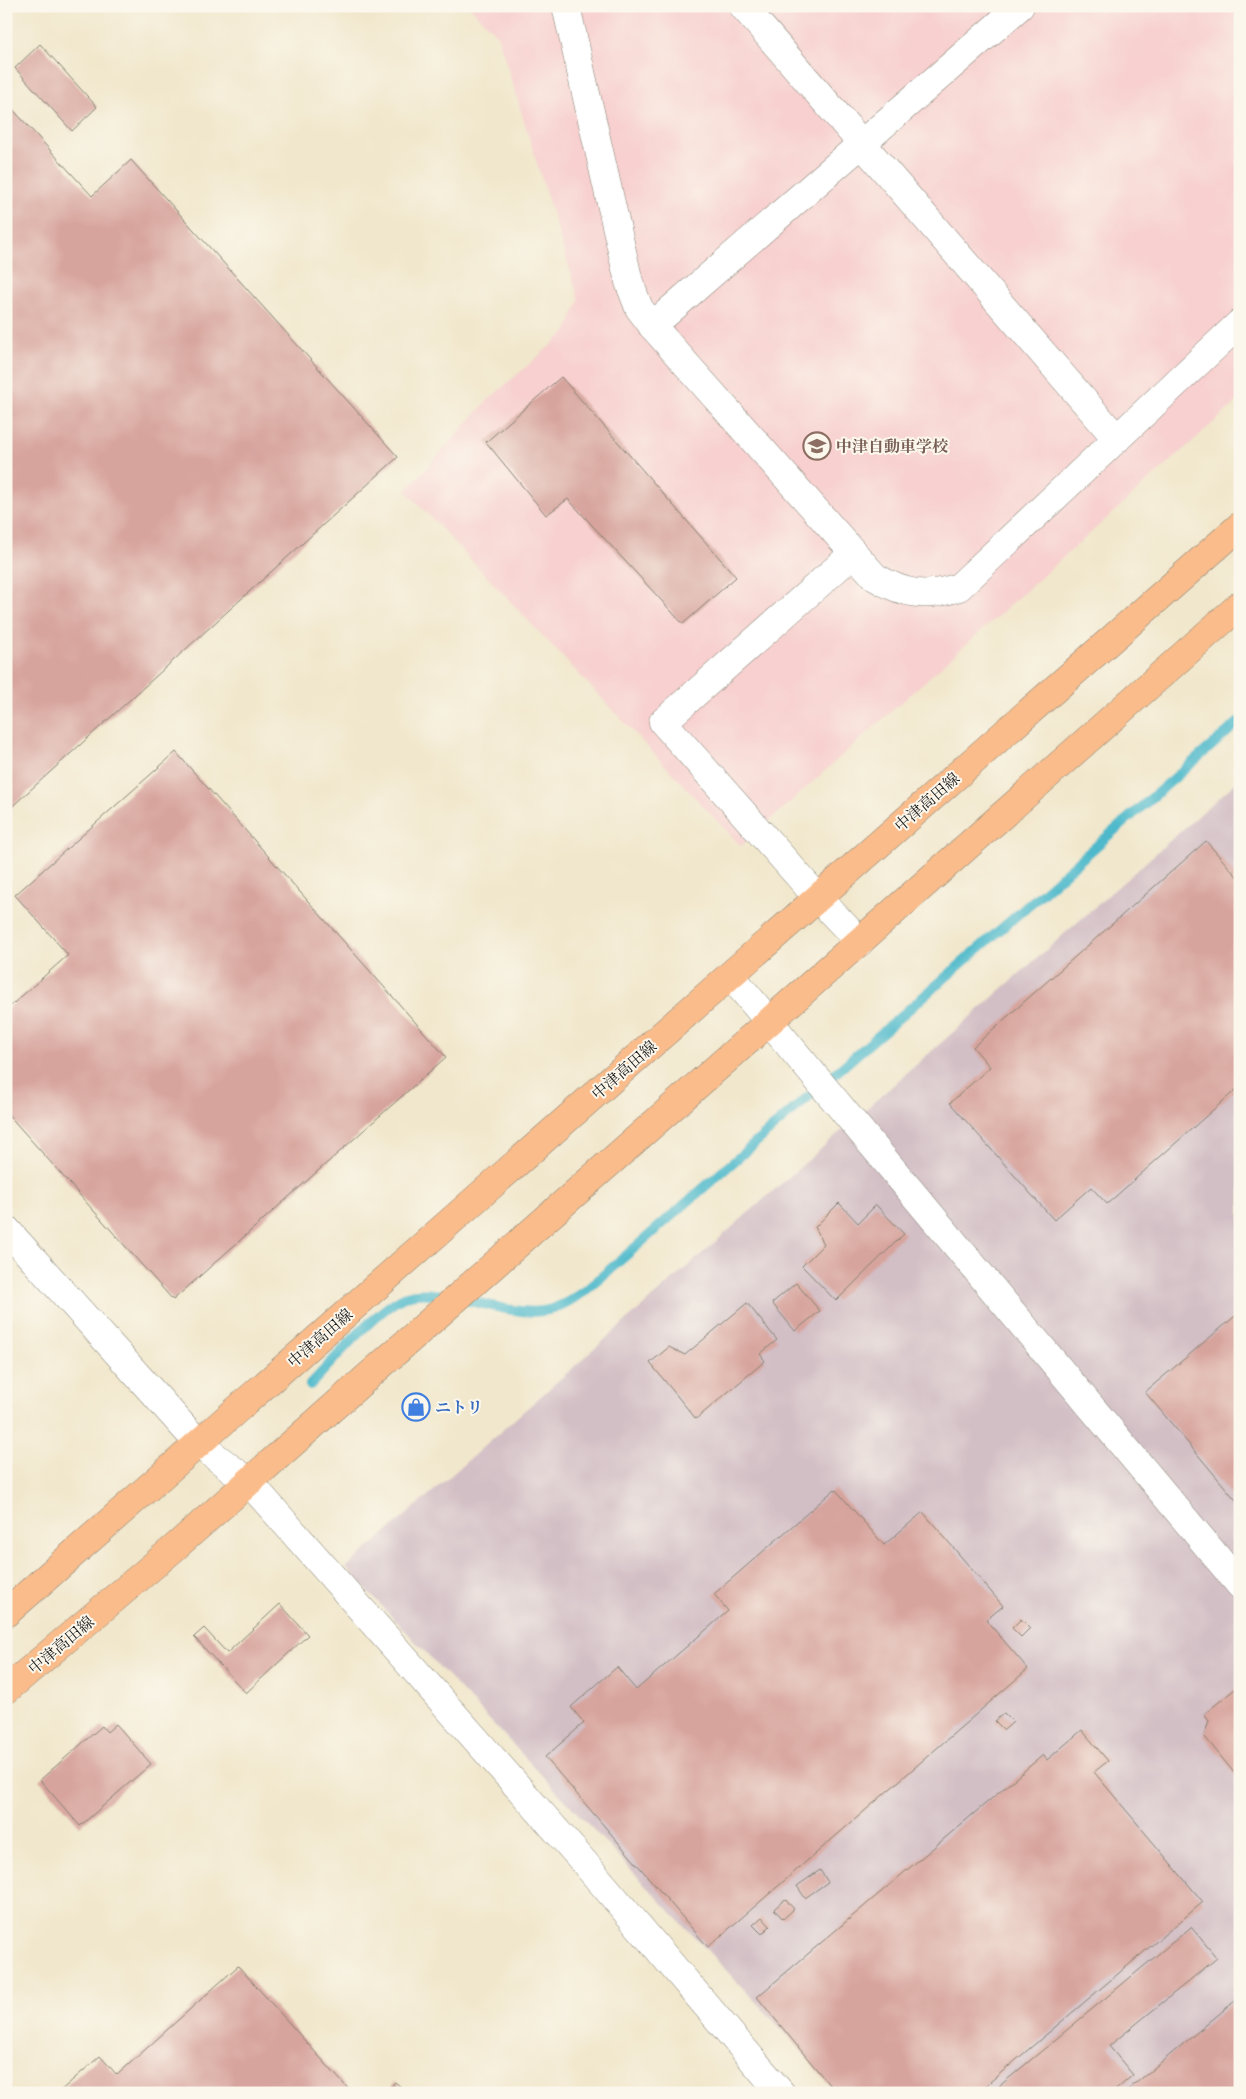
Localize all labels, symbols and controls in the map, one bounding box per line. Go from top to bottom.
school or university icon: 中津自動車学校 [802,431,832,461]
place label: 中津自動車学校 [836,437,949,456]
street label: 中津高田線 [891,769,963,835]
street label: 中津高田線 [588,1037,660,1103]
street label: 中津高田線 [284,1305,356,1371]
shop icon: ニトリ [401,1392,431,1422]
place label: ニトリ [435,1398,483,1417]
street label: 中津高田線 [24,1612,98,1678]

